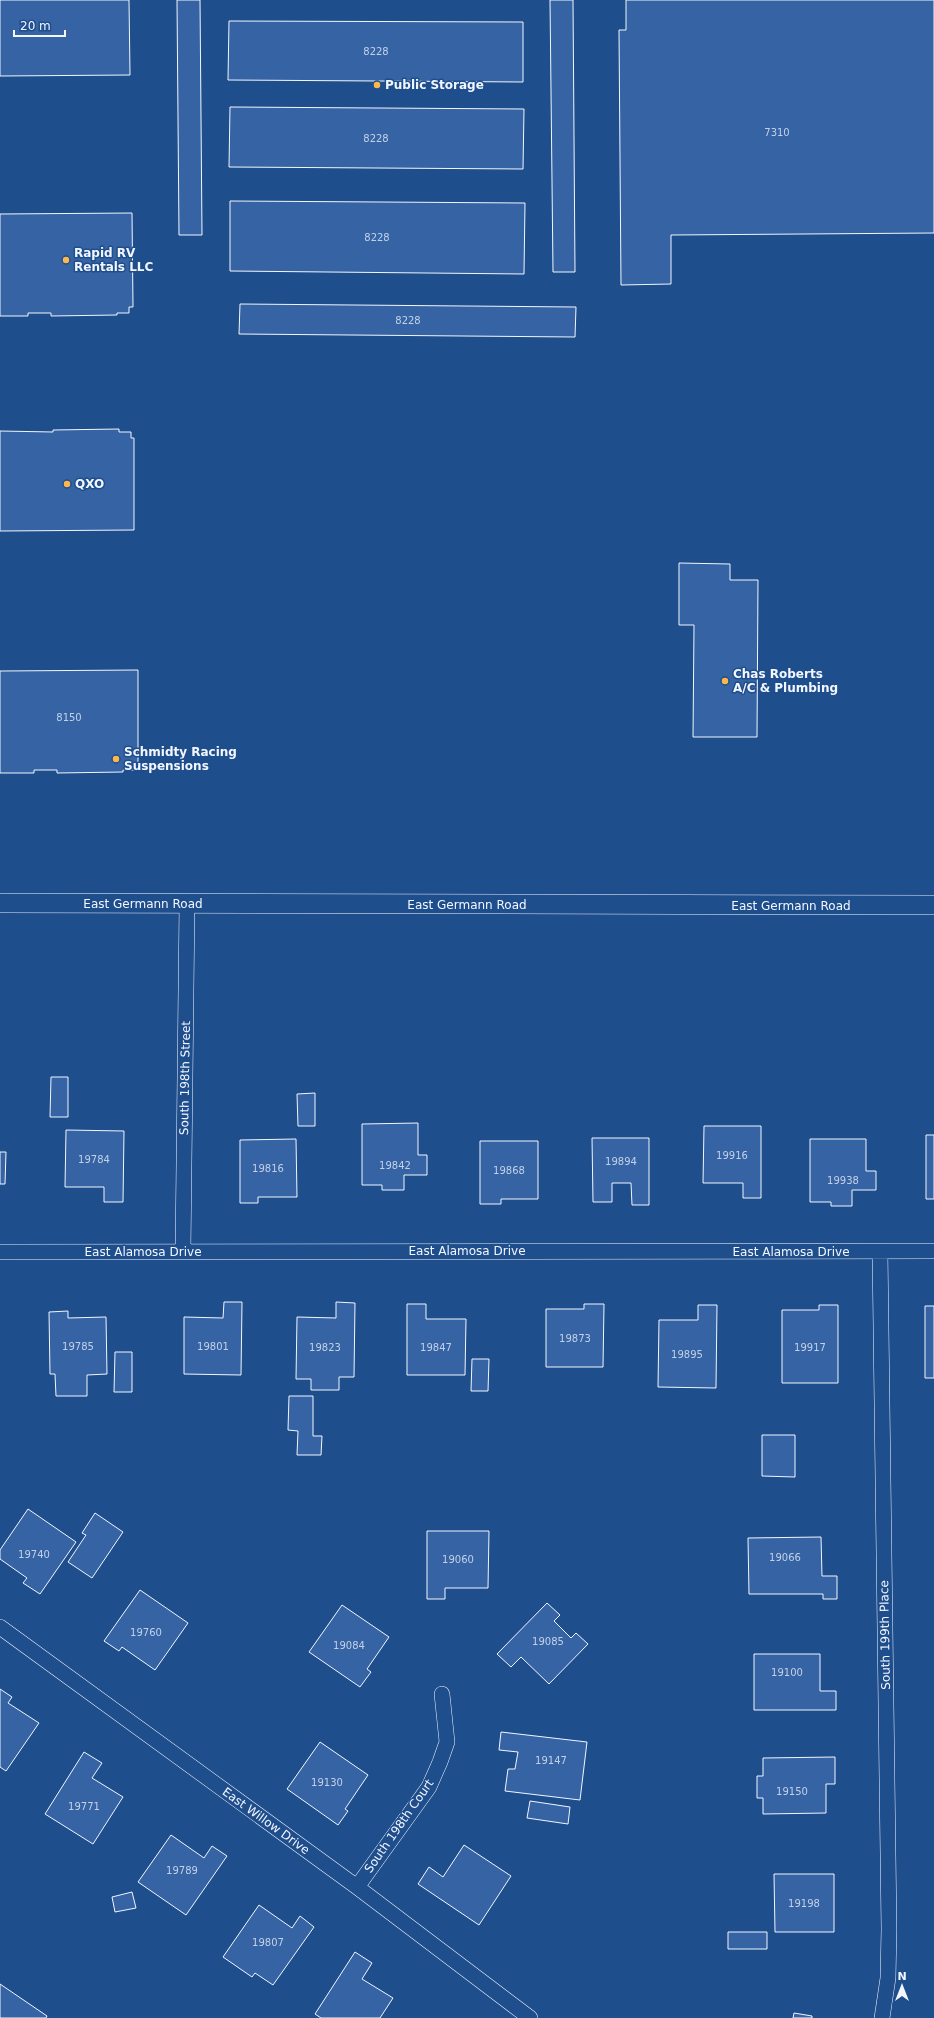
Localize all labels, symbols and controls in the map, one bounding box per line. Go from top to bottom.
scale bar [14,12,65,38]
text: 20 m [20,19,51,33]
house number: 8228 [363,46,389,57]
place label: Public Storage [385,78,484,92]
marker: Public Storage [372,80,382,90]
house number: 7310 [764,127,790,138]
house number: 8228 [363,133,389,144]
house number: 8228 [364,232,390,243]
place label: Rapid RV Rentals LLC [74,246,153,274]
marker: Rapid RV Rentals LLC [61,255,71,265]
house number: 8228 [395,315,421,326]
place label: QXO [75,477,104,491]
marker: QXO [62,479,72,489]
place label: Chas Roberts A/C & Plumbing [733,667,838,695]
marker: Chas Roberts A/C & Plumbing [720,676,730,686]
house number: 8150 [56,712,82,723]
place label: Schmidty Racing Suspensions [124,745,237,773]
marker: Schmidty Racing Suspensions [111,754,121,764]
street label: East Germann Road [83,897,203,911]
street label: East Germann Road [407,898,527,912]
street label: East Germann Road [731,899,851,913]
street label: South 198th Street [177,1021,193,1135]
house number: 19916 [716,1150,748,1161]
house number: 19784 [78,1154,110,1165]
house number: 19894 [605,1156,637,1167]
house number: 19842 [379,1160,411,1171]
house number: 19816 [252,1163,284,1174]
house number: 19868 [493,1165,525,1176]
house number: 19938 [827,1175,859,1186]
street label: East Alamosa Drive [408,1244,526,1258]
street label: East Alamosa Drive [84,1245,202,1259]
street label: East Alamosa Drive [732,1245,850,1259]
house number: 19873 [559,1333,591,1344]
house number: 19785 [62,1341,94,1352]
house number: 19801 [197,1341,229,1352]
house number: 19823 [309,1342,341,1353]
house number: 19847 [420,1342,452,1353]
house number: 19917 [794,1342,826,1353]
house number: 19895 [671,1349,703,1360]
house number: 19740 [18,1549,50,1560]
house number: 19066 [769,1552,801,1563]
house number: 19060 [442,1554,474,1565]
street label: South 199th Place [877,1580,893,1690]
house number: 19760 [130,1627,162,1638]
house number: 19085 [532,1636,564,1647]
house number: 19084 [333,1640,365,1651]
house number: 19100 [771,1667,803,1678]
house number: 19147 [535,1755,567,1766]
street label: South 198th Court [362,1776,437,1875]
house number: 19130 [311,1777,343,1788]
street label: East Willow Drive [220,1785,312,1857]
house number: 19150 [776,1786,808,1797]
house number: 19771 [68,1801,100,1812]
house number: 19789 [166,1865,198,1876]
house number: 19198 [788,1898,820,1909]
house number: 19807 [252,1937,284,1948]
north arrow [882,1966,922,2006]
text: N [897,1970,907,1983]

